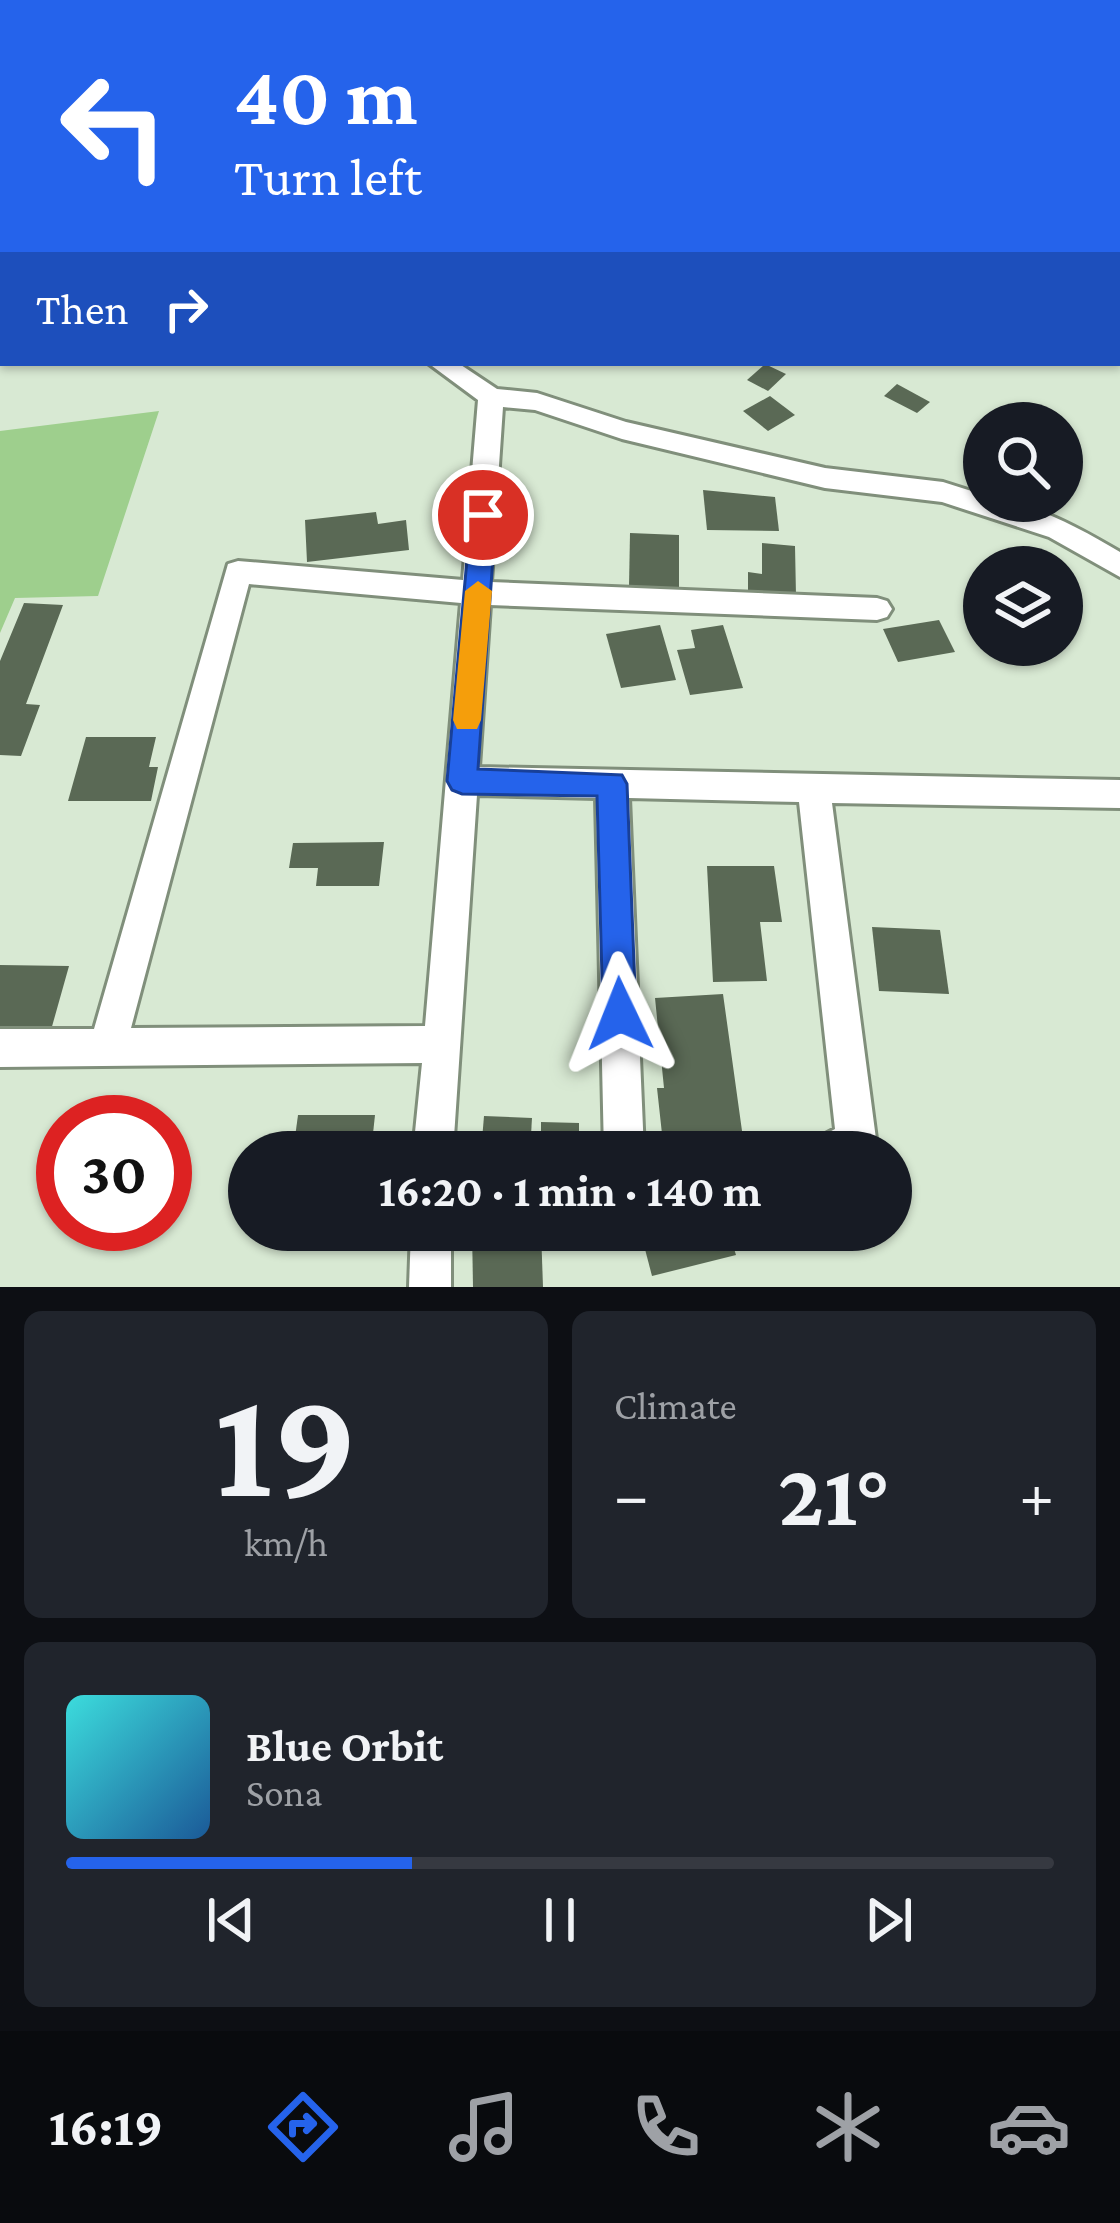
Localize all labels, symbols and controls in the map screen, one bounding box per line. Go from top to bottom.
icon: left [36,48,192,204]
text: 40 m [234,49,418,142]
text: Turn left [234,147,422,207]
icon: right [153,276,219,342]
text: Then [36,284,129,334]
map controls [963,402,1083,666]
button: search [963,402,1083,522]
pin [432,464,534,566]
icon: arrive [450,482,516,548]
button: layers [963,546,1083,666]
position arrow [557,951,683,1077]
speed limit sign: 30 [36,1095,192,1251]
text: 16:20 · 1 min · 140 m [379,1166,761,1216]
text: 19 [214,1356,358,1530]
text: Climate [614,1384,737,1427]
text: 21° [778,1444,890,1544]
text: − [614,1458,649,1531]
text: + [1019,1458,1054,1531]
text: km/h [244,1521,328,1564]
text: Blue Orbit [246,1721,443,1771]
text: Sona [246,1771,323,1814]
icon: previous [198,1887,264,1953]
icon: pause [527,1887,593,1953]
icon: next [856,1887,922,1953]
icon: directions [261,2085,345,2169]
icon: music [442,2085,526,2169]
icon: phone [624,2085,708,2169]
icon: climate [806,2085,890,2169]
icon: car [987,2085,1071,2169]
text: 16:19 [49,2097,163,2157]

